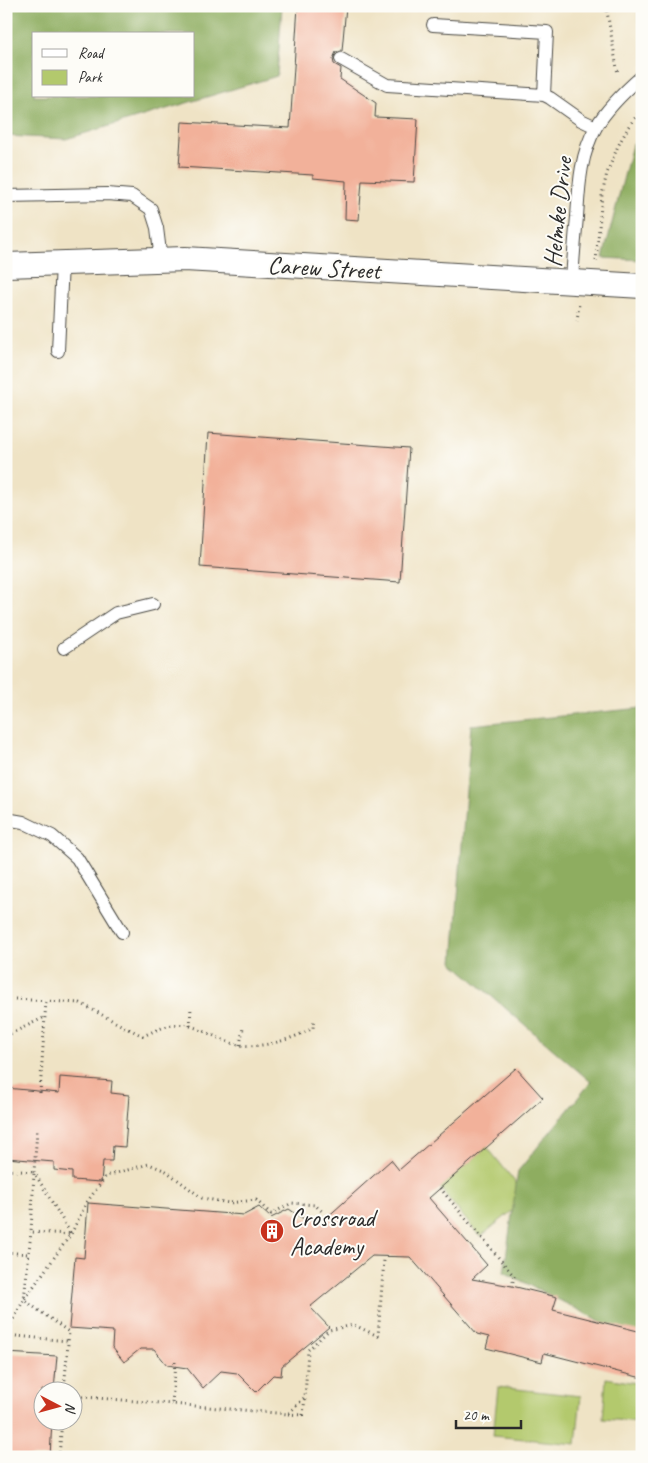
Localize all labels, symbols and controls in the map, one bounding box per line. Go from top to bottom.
legend [32,32,195,98]
text: Road [78,44,105,63]
text: Park [78,68,103,87]
street label: Helmke Drive [536,154,580,269]
street label: Carew Street [267,249,384,287]
place label: Crossroad Academy [290,1202,379,1263]
building icon: Crossroad Academy [259,1218,285,1244]
north arrow [32,1380,82,1430]
scale bar [456,1398,520,1430]
text: N [61,1402,79,1415]
text: 20 m [463,1406,490,1425]

